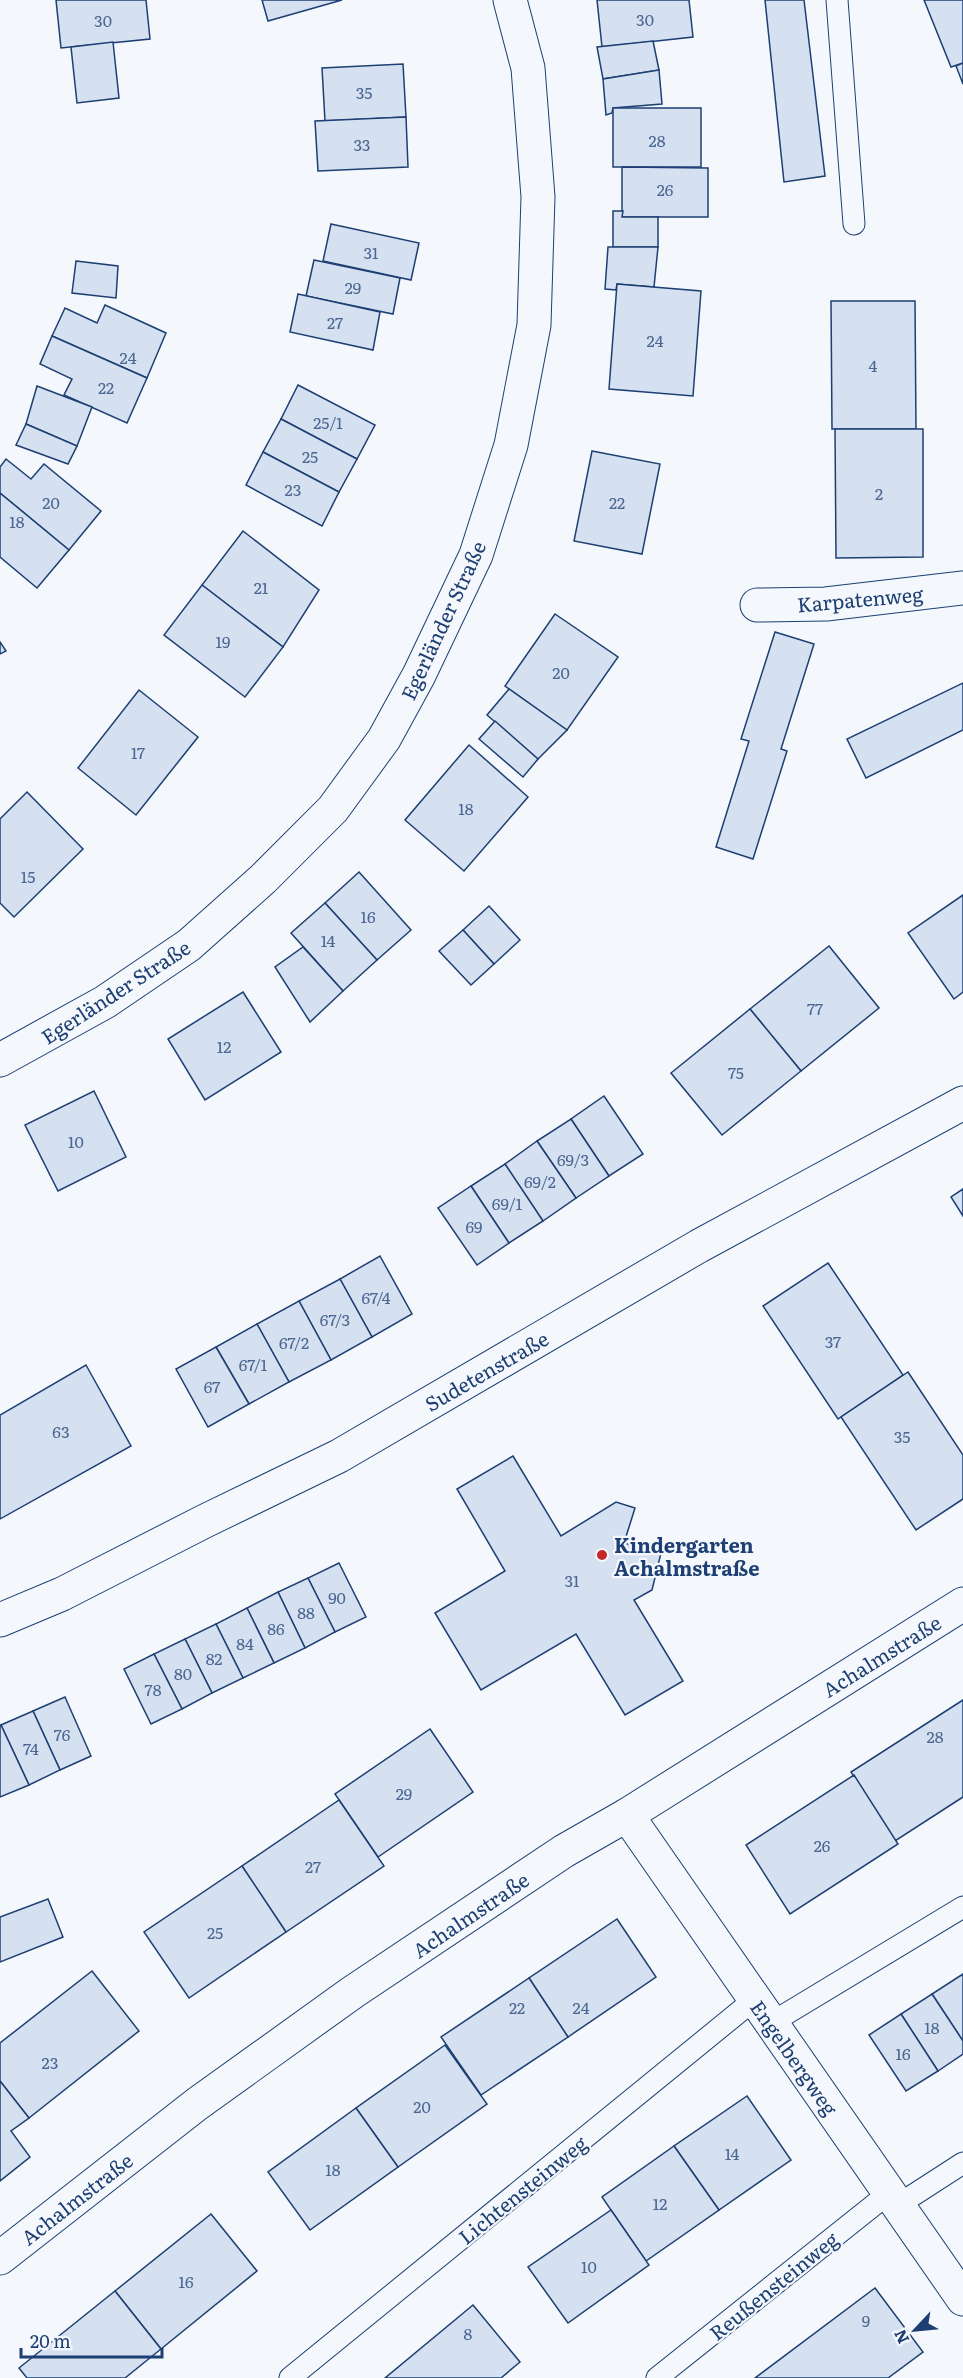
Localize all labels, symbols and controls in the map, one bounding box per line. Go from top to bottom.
house number: 30 [636,7,654,31]
house number: 30 [94,8,112,32]
house number: 35 [356,80,372,104]
house number: 28 [649,128,666,152]
house number: 33 [354,132,370,156]
house number: 26 [657,177,674,201]
house number: 31 [363,240,379,264]
house number: 29 [345,275,361,299]
house number: 27 [327,310,343,334]
house number: 24 [647,328,664,352]
house number: 24 [120,345,137,369]
house number: 4 [869,353,878,377]
house number: 22 [98,375,114,399]
house number: 25/1 [313,410,343,434]
house number: 25 [302,444,318,468]
house number: 23 [285,477,301,501]
house number: 2 [875,481,883,505]
house number: 20 [42,490,60,514]
house number: 22 [609,490,625,514]
house number: 18 [9,509,25,533]
street label: Egerländer Straße [392,536,492,704]
house number: 21 [254,575,269,599]
street label: Karpatenweg [796,577,925,618]
house number: 19 [216,629,230,653]
house number: 20 [552,660,570,684]
house number: 17 [131,740,145,764]
house number: 18 [458,796,474,820]
house number: 15 [21,864,35,888]
house number: 16 [360,904,376,928]
house number: 14 [321,928,336,952]
street label: Egerländer Straße [35,931,195,1051]
house number: 77 [807,996,823,1020]
house number: 12 [217,1034,231,1058]
house number: 75 [728,1060,744,1084]
house number: 10 [68,1129,84,1153]
house number: 69/3 [557,1147,589,1171]
house number: 69/2 [524,1169,556,1193]
house number: 69/1 [492,1191,523,1215]
house number: 69 [466,1214,482,1238]
house number: 67/4 [361,1285,391,1309]
house number: 67/3 [320,1307,350,1331]
street label: Sudetenstraße [419,1322,553,1418]
house number: 37 [825,1329,841,1353]
house number: 67/2 [279,1330,309,1354]
house number: 67/1 [239,1352,268,1376]
house number: 67 [204,1374,220,1398]
house number: 63 [52,1419,70,1443]
house number: 35 [894,1424,910,1448]
place label: Kindergarten Achalmstraße [614,1529,759,1582]
marker: Kindergarten Achalmstraße [595,1548,609,1562]
house number: 31 [564,1568,580,1592]
house number: 90 [328,1585,346,1609]
house number: 88 [297,1600,315,1624]
street label: Achalmstraße [816,1607,946,1703]
house number: 86 [267,1616,285,1640]
house number: 84 [236,1631,254,1655]
house number: 82 [206,1646,222,1670]
house number: 80 [174,1661,192,1685]
house number: 78 [145,1677,162,1701]
house number: 76 [54,1722,71,1746]
house number: 28 [927,1724,944,1748]
house number: 74 [23,1736,39,1760]
house number: 29 [396,1781,412,1805]
house number: 26 [814,1833,831,1857]
house number: 27 [305,1854,321,1878]
street label: Achalmstraße [406,1864,534,1964]
house number: 25 [207,1920,223,1944]
street label: Engelbergweg [744,1993,846,2122]
house number: 22 [509,1995,525,2019]
house number: 24 [573,1995,590,2019]
house number: 18 [924,2015,940,2039]
house number: 16 [895,2041,911,2065]
house number: 23 [42,2050,58,2074]
house number: 20 [413,2094,431,2118]
street label: Lichtensteinweg [451,2127,593,2250]
house number: 14 [725,2141,740,2165]
street label: Achalmstraße [14,2145,138,2251]
house number: 18 [325,2157,341,2181]
house number: 12 [653,2191,667,2215]
street label: Reußensteinweg [702,2223,845,2347]
house number: 10 [581,2254,597,2278]
house number: 16 [178,2269,194,2293]
north arrow [885,2300,945,2360]
house number: 9 [862,2308,870,2332]
scale bar [21,2321,162,2359]
house number: 8 [464,2321,473,2345]
text: N [887,2326,914,2348]
text: 20 m [30,2327,71,2354]

